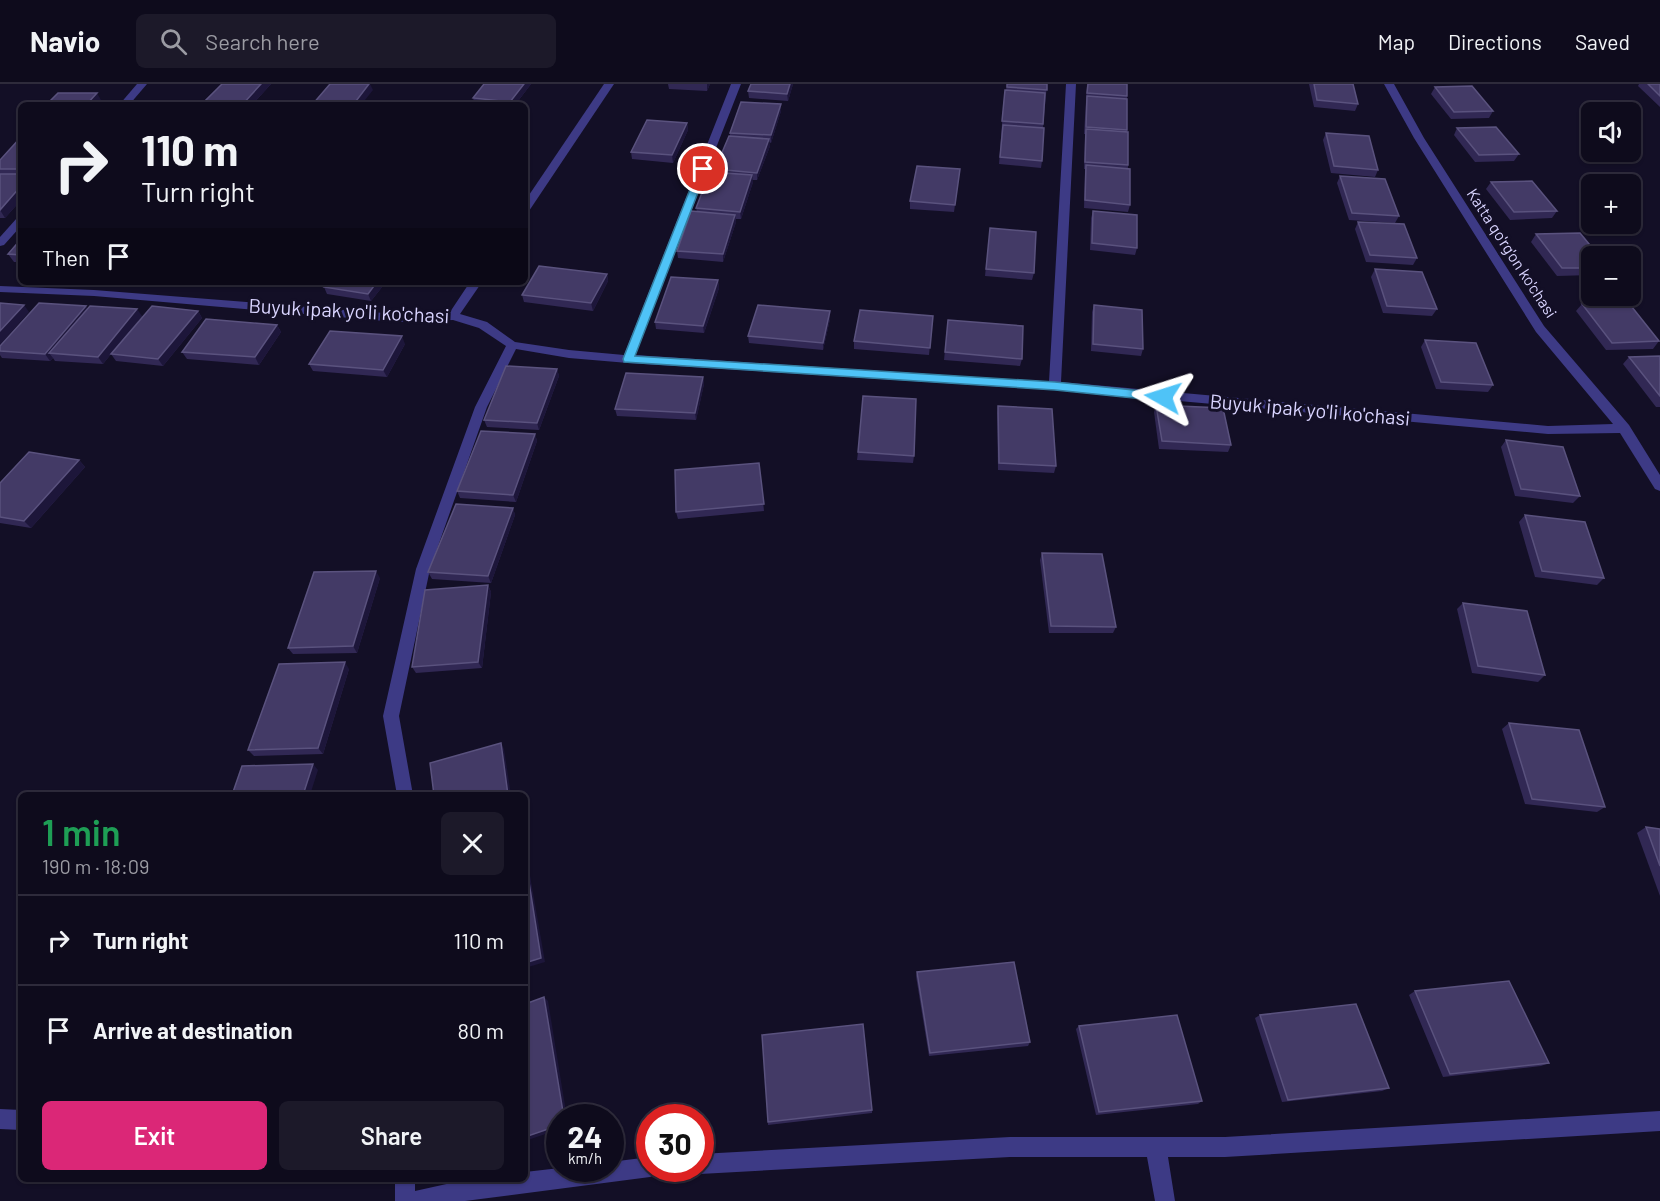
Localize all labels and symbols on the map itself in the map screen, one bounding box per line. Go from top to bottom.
pin [677,143,728,194]
street label: Katta qo'rg'on ko'chasi [1464,185,1561,321]
street label: Buyuk ipak yo'li ko'chasi [248,293,450,327]
position arrow [1131,365,1195,429]
street label: Buyuk ipak yo'li ko'chasi [1209,388,1411,430]
speed limit sign: 30 [636,1104,714,1182]

